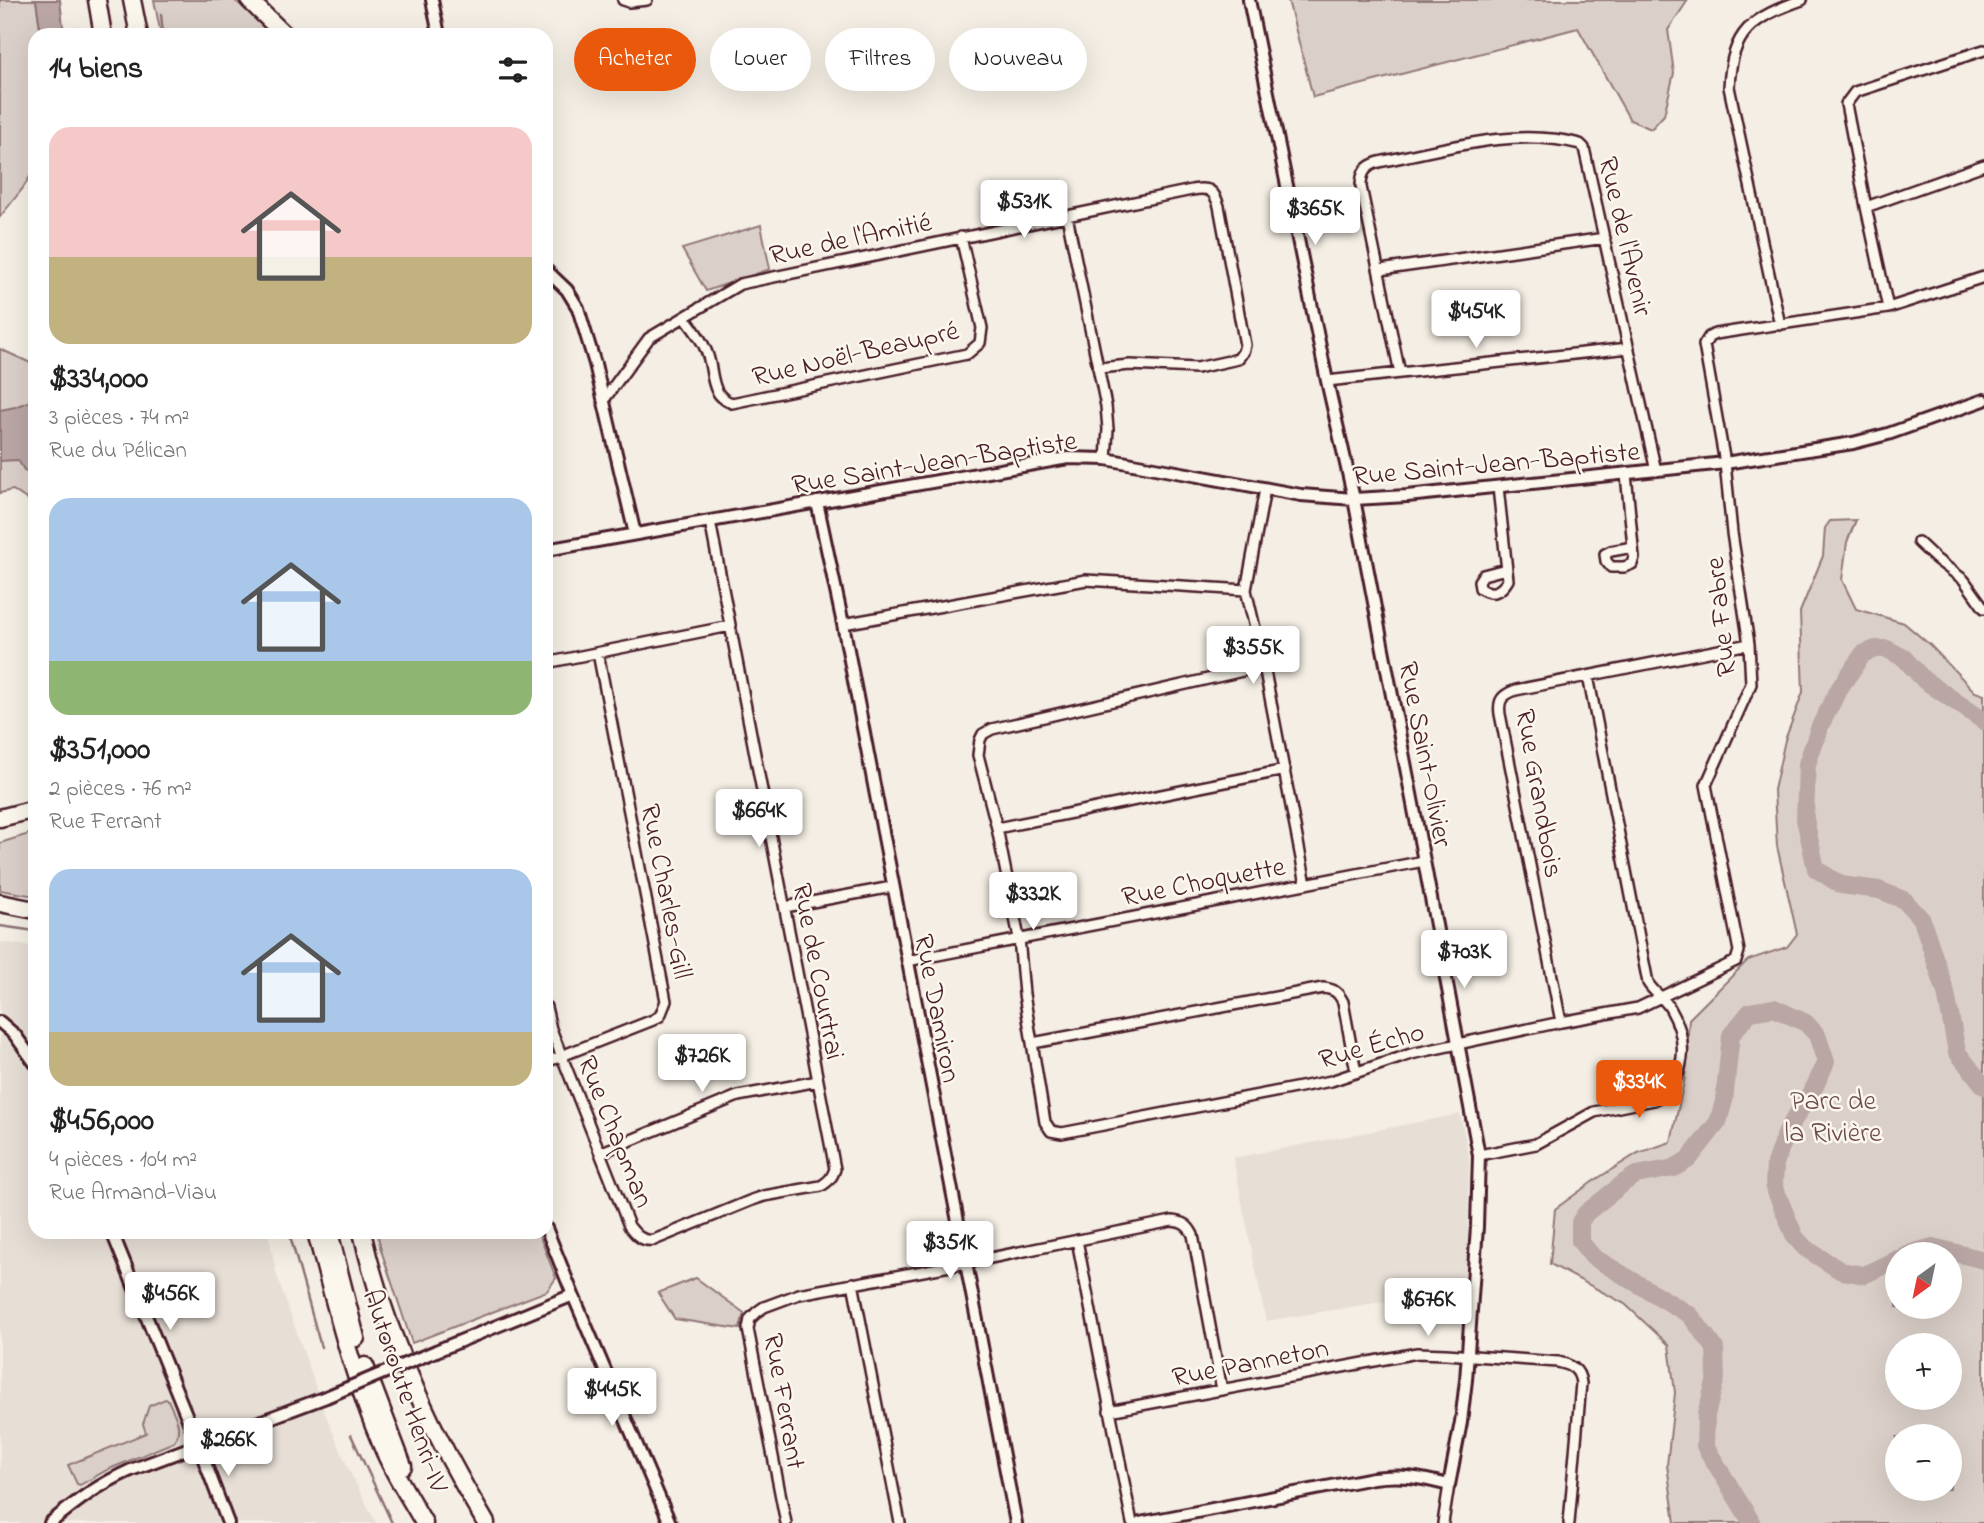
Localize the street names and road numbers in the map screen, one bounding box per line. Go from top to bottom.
street label: Rue de l'Avenir [1585,153,1662,321]
street label: Rue de l'Amitié [766,203,936,278]
street label: Rue Noël-Beaupré [748,312,964,399]
street label: Rue Saint-Jean-Baptiste [789,422,1081,507]
street label: Rue Saint-Jean-Baptiste [1351,432,1642,498]
street label: Rue Fabre [1696,554,1749,679]
street label: Rue Saint-Olivier [1386,658,1462,851]
street label: Rue Grandbois [1503,706,1573,881]
street label: Rue Charles-Gill [628,801,702,983]
street label: Rue Choquette [1118,847,1289,919]
street label: Rue de Courtrai [779,880,854,1063]
street label: Rue Damiron [901,931,970,1086]
street label: Rue Écho [1314,1013,1430,1082]
street label: Rue Chapman [565,1050,663,1214]
street label: Autoroute Henri-IV [350,1284,458,1499]
street label: Rue Panneton [1169,1329,1332,1400]
street label: Rue Ferrant [750,1330,815,1473]

